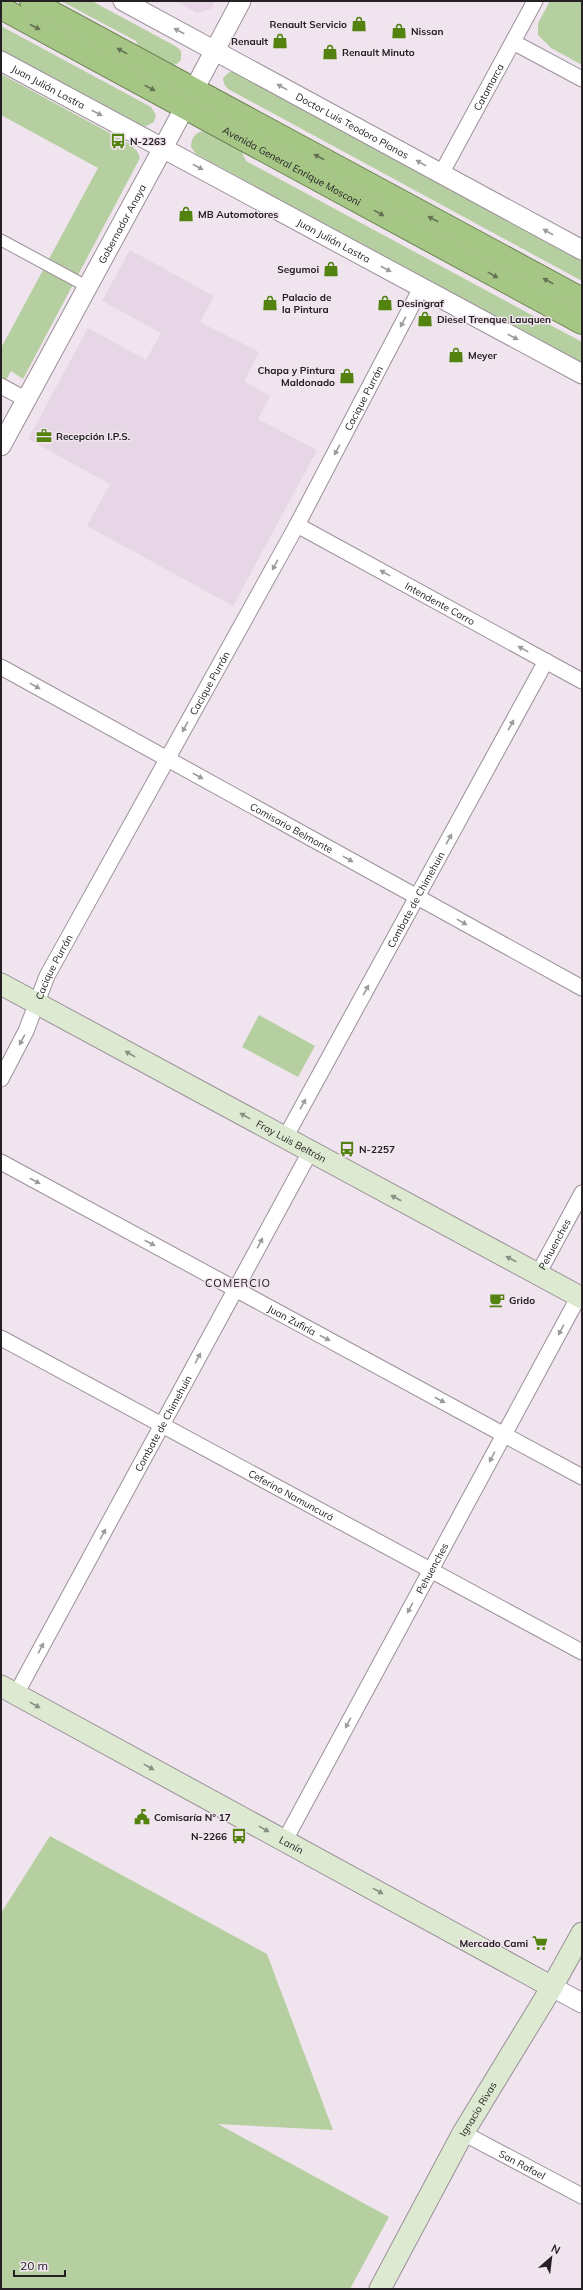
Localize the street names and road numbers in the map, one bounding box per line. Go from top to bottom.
street label: Catamarca [470,61,506,113]
street label: Juan Julián Lastra [10,62,87,112]
street label: Doctor Luis Teodoro Planas [294,90,411,161]
street label: Avenida General Enrique Mosconi [221,123,363,208]
street label: Gobernador Anaya [95,182,149,266]
street label: Juan Julián Lastra [295,215,373,265]
street label: Cacique Purrán [341,363,386,433]
street label: Intendente Carro [403,579,477,628]
street label: Cacique Purrán [186,649,232,717]
street label: Comisario Belmonte [248,799,335,856]
street label: Combate de Chimehuin [384,849,447,950]
street label: Cacique Purrán [32,932,75,1001]
street label: Fray Luis Beltrán [254,1117,329,1165]
street label: Pehuenches [535,1216,573,1272]
street label: Juan Zufiría [266,1301,318,1338]
street label: Combate de Chimehuin [131,1373,194,1474]
street label: Ceferino Namuncurá [246,1467,336,1523]
street label: Pehuenches [413,1540,451,1596]
street label: Lanín [277,1833,306,1857]
street label: Ignacio Rivas [456,2079,499,2138]
street label: San Rafael [497,2147,548,2182]

